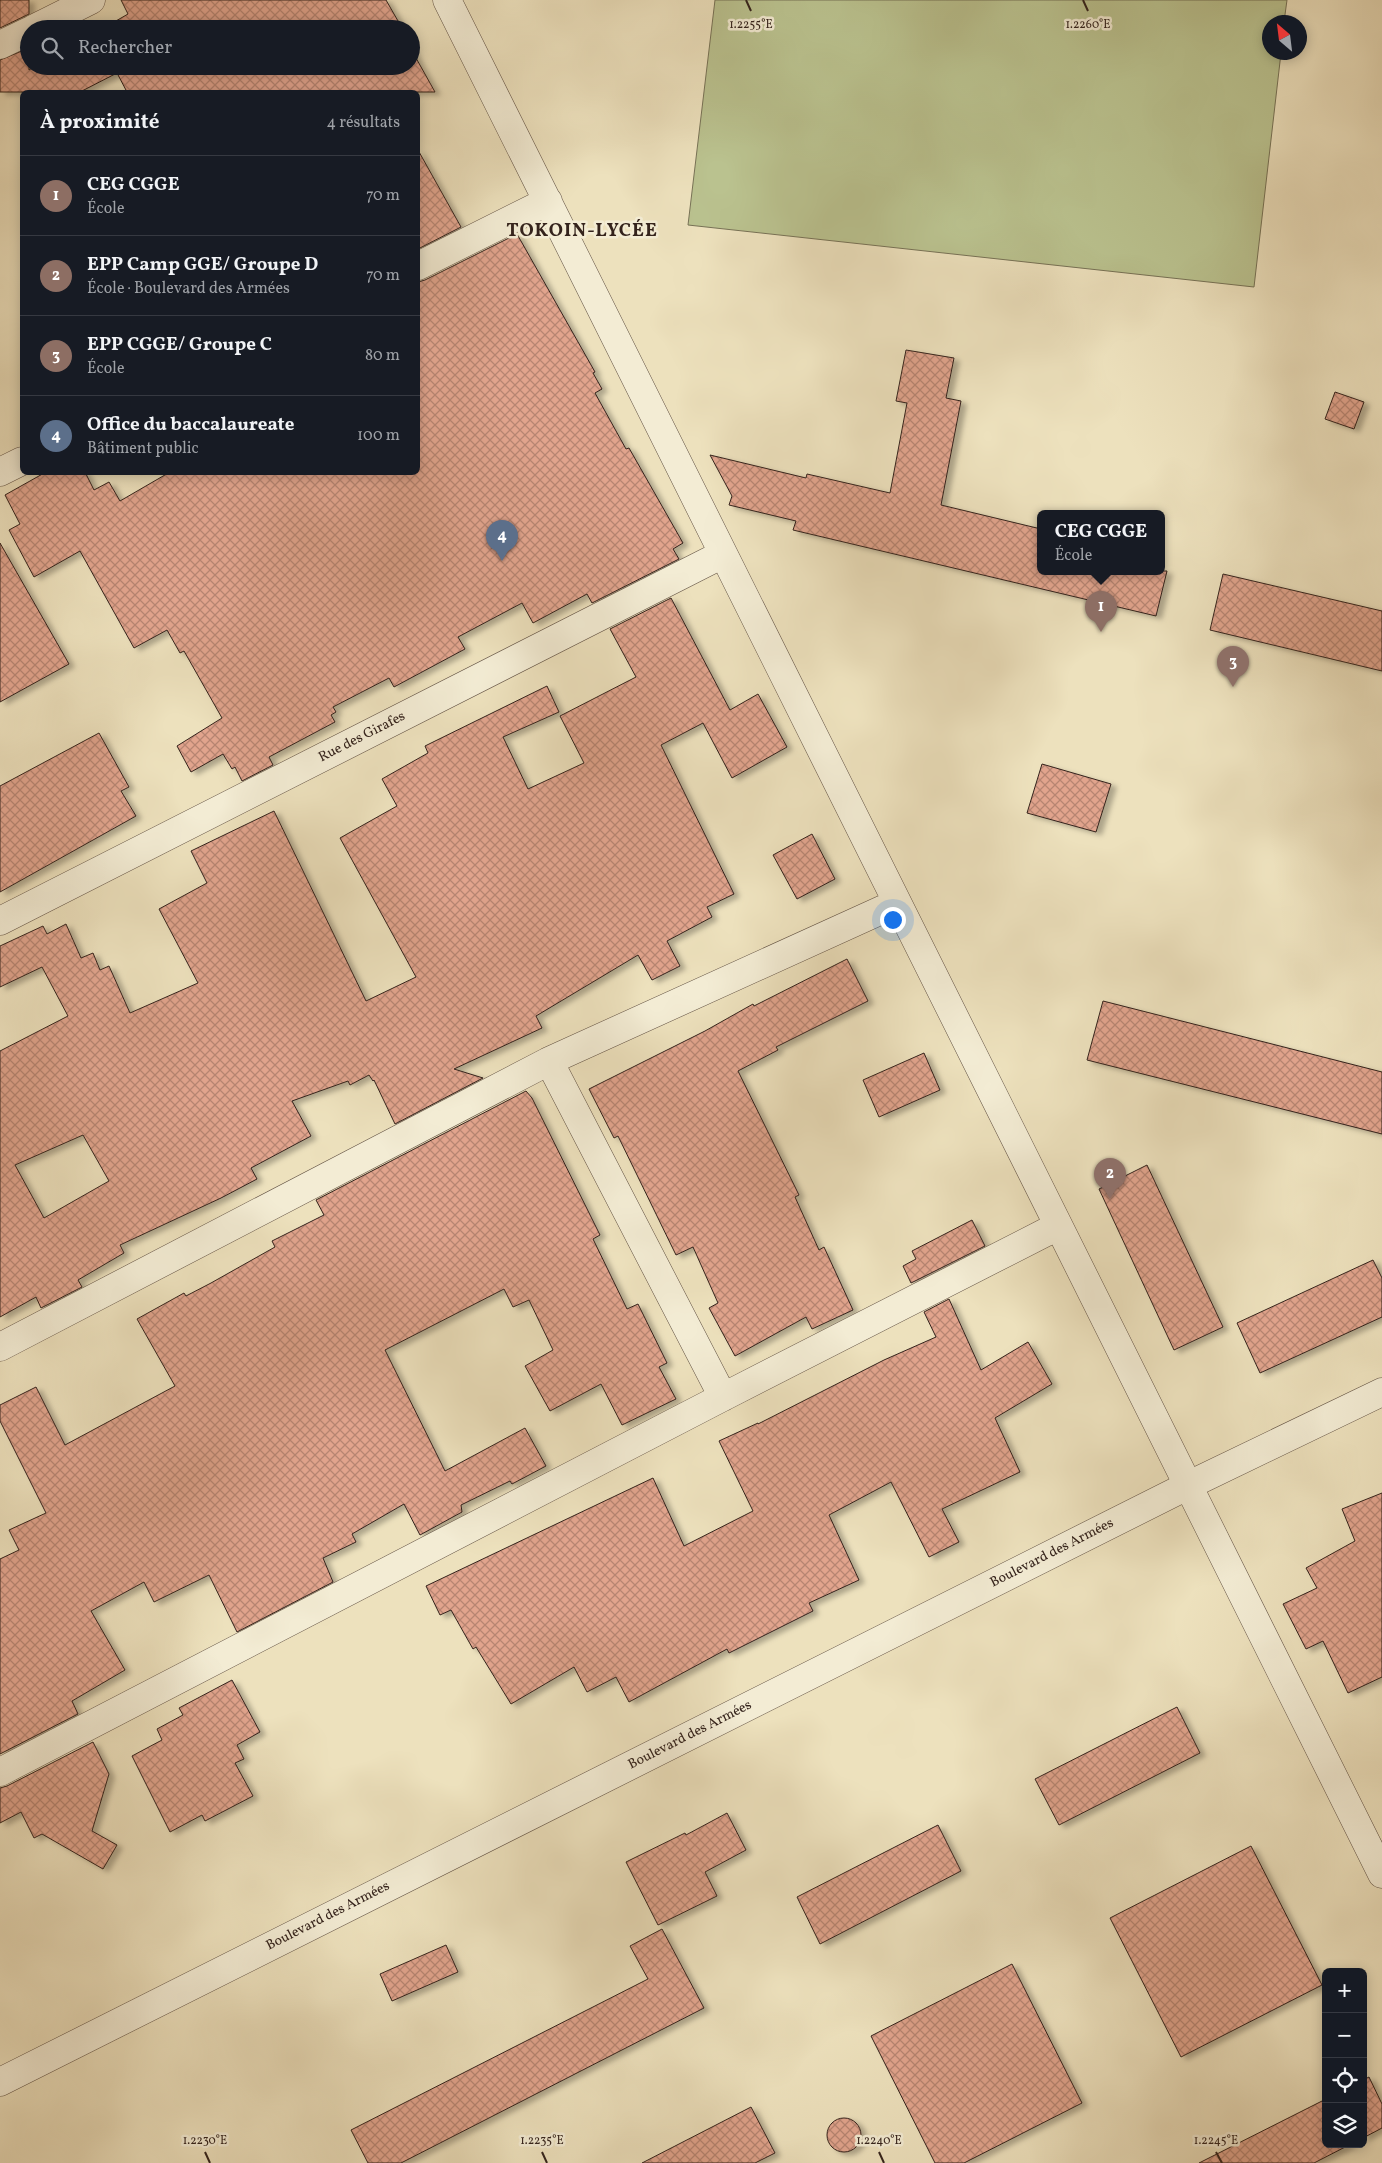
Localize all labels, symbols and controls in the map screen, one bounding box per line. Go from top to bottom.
north arrow [1262,15,1307,60]
text: 1.2255°E [729,17,773,33]
text: 1.2260°E [1065,17,1111,33]
search box [20,20,420,75]
icon: search [38,34,66,62]
text: Rechercher [78,35,172,61]
text: À proximité [40,108,159,137]
text: 4 résultats [326,112,400,134]
text: CEG CGGE [87,172,180,198]
text: 1 [53,185,59,207]
text: 70 m [366,185,400,207]
text: École [87,198,125,220]
district label: TOKOIN-LYCÉE [506,218,658,244]
text: EPP Camp GGE/ Groupe D [87,252,318,278]
text: 2 [52,265,60,287]
text: 70 m [366,265,400,287]
text: École · Boulevard des Armées [87,278,290,300]
text: EPP CGGE/ Groupe C [87,332,272,358]
text: 3 [52,345,60,367]
text: 80 m [365,345,400,367]
text: École [87,358,125,380]
text: Office du baccalaureate [87,412,294,438]
text: 4 [51,425,61,447]
text: 100 m [357,425,400,447]
text: Bâtiment public [87,438,199,460]
popup [1037,510,1165,575]
text: CEG CGGE [1055,519,1147,545]
pin: 4 [486,520,518,561]
text: École [1055,545,1092,567]
pin: 1 [1085,591,1117,632]
pin: 3 [1217,646,1249,687]
street label: Rue des Girafes [315,707,409,767]
your location [880,907,906,933]
pin: 2 [1094,1158,1126,1199]
street label: Boulevard des Armées [987,1514,1117,1592]
street label: Boulevard des Armées [625,1696,755,1774]
street label: Boulevard des Armées [263,1877,393,1955]
map controls [1322,1968,1367,2148]
button: + [1322,1968,1367,2013]
button: − [1322,2013,1367,2058]
button: locate [1322,2058,1367,2103]
button: layers [1322,2103,1367,2148]
text: 1.2230°E [183,2133,227,2149]
text: 1.2235°E [520,2133,564,2149]
text: 1.2240°E [856,2133,902,2149]
text: 1.2245°E [1194,2133,1238,2149]

